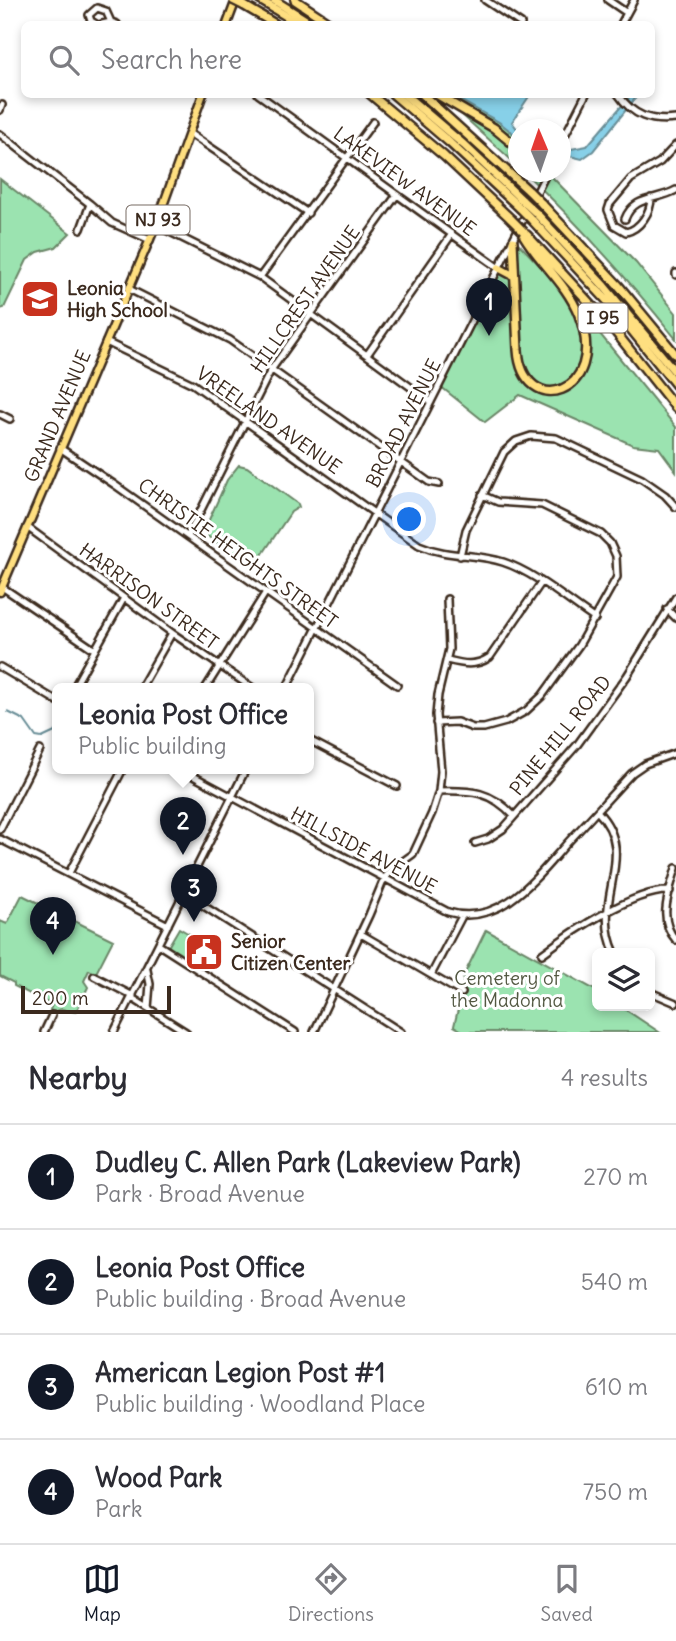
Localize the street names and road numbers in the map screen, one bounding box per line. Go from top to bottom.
street label: LAKEVIEW AVENUE [329,121,481,241]
road number: NJ 93 [127,205,190,234]
street label: HILLCREST AVENUE [245,221,365,377]
road number: I 95 [578,304,628,332]
street label: GRAND AVENUE [18,346,96,486]
street label: BROAD AVENUE [360,355,446,491]
street label: VREELAND AVENUE [192,361,346,479]
street label: CHRISTIE HEIGHTS STREET [134,473,342,633]
street label: HARRISON STREET [75,538,223,655]
street label: PINE HILL ROAD [504,670,616,800]
street label: HILLSIDE AVENUE [287,801,441,899]

